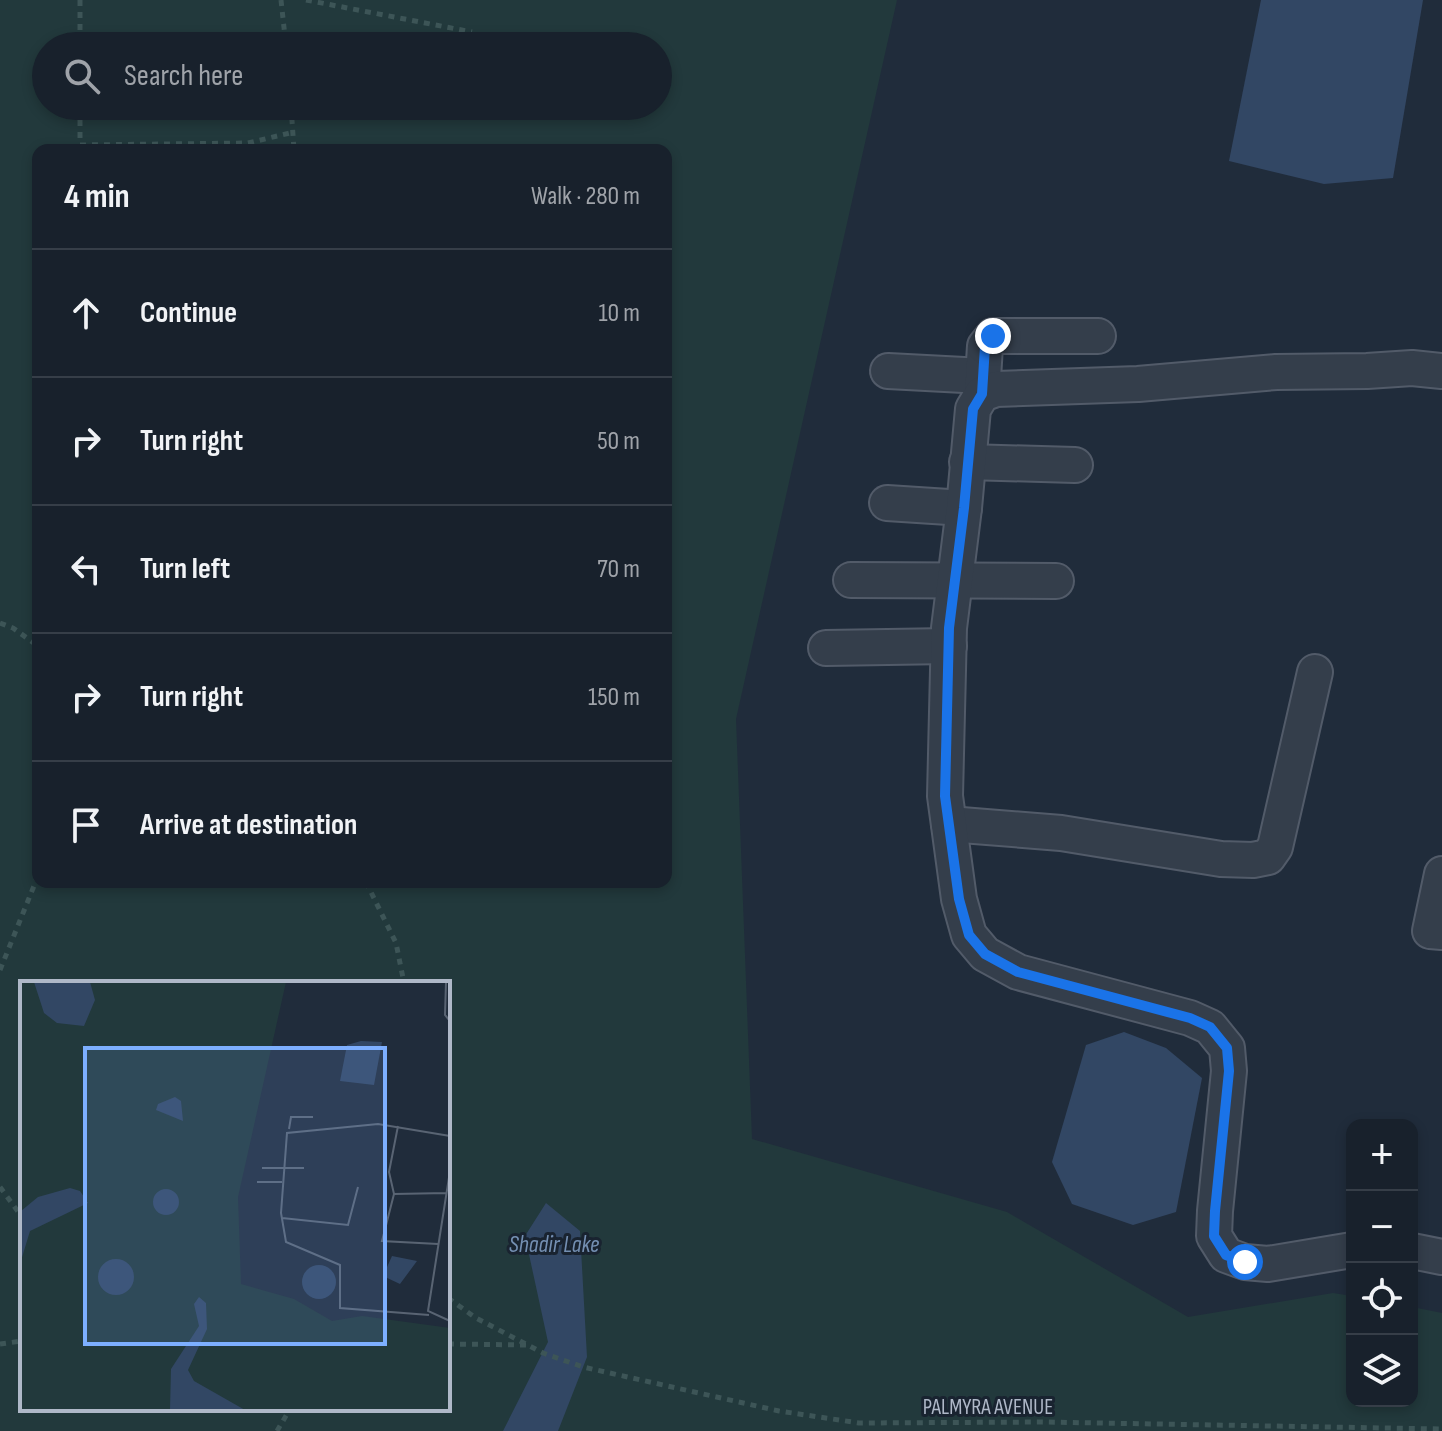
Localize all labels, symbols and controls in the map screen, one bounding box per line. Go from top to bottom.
search box [32,32,672,120]
icon: search [60,54,104,98]
text: Search here [124,58,243,94]
text: 4 min [64,176,130,217]
text: Walk · 280 m [531,181,640,212]
icon: ahead [64,291,108,335]
text: Continue [140,295,237,331]
text: 10 m [598,298,640,329]
route end [975,318,1011,354]
icon: right [64,419,108,463]
text: Turn right [140,423,243,459]
text: 50 m [597,426,640,457]
icon: left [64,547,108,591]
text: Turn left [140,551,230,587]
text: 70 m [597,554,640,585]
icon: right [64,675,108,719]
text: Turn right [140,679,243,715]
text: 150 m [588,682,640,713]
icon: arrive [64,803,108,847]
text: Arrive at destination [140,807,357,843]
inset map [20,981,450,1411]
map controls [1346,1119,1418,1407]
button: + [1346,1119,1418,1191]
button: − [1346,1191,1418,1263]
water label: Shadir Lake [509,1230,599,1259]
route start [1227,1244,1263,1280]
button: locate [1346,1263,1418,1335]
button: layers [1346,1335,1418,1407]
street label: PALMYRA AVENUE [923,1394,1053,1421]

